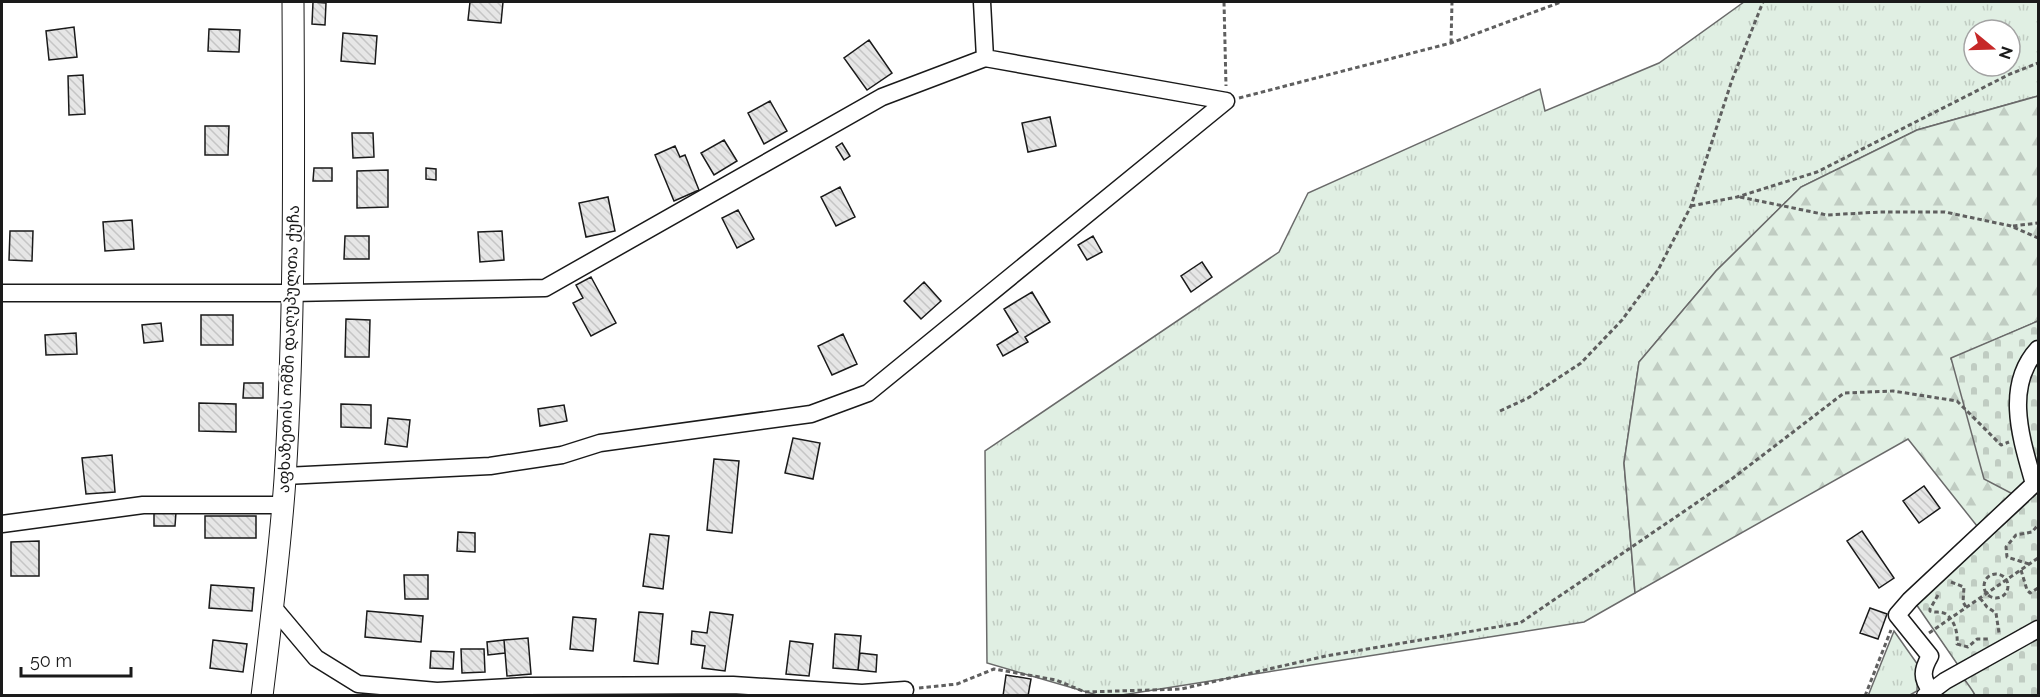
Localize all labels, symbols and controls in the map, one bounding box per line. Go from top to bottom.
north arrow [1962,18,2022,78]
text: N [1995,44,2017,62]
street label: აფხაზეთის ომში დაღუპულთა ქუჩა [274,205,304,493]
scale bar [21,640,130,678]
text: 50 m [30,650,72,671]

